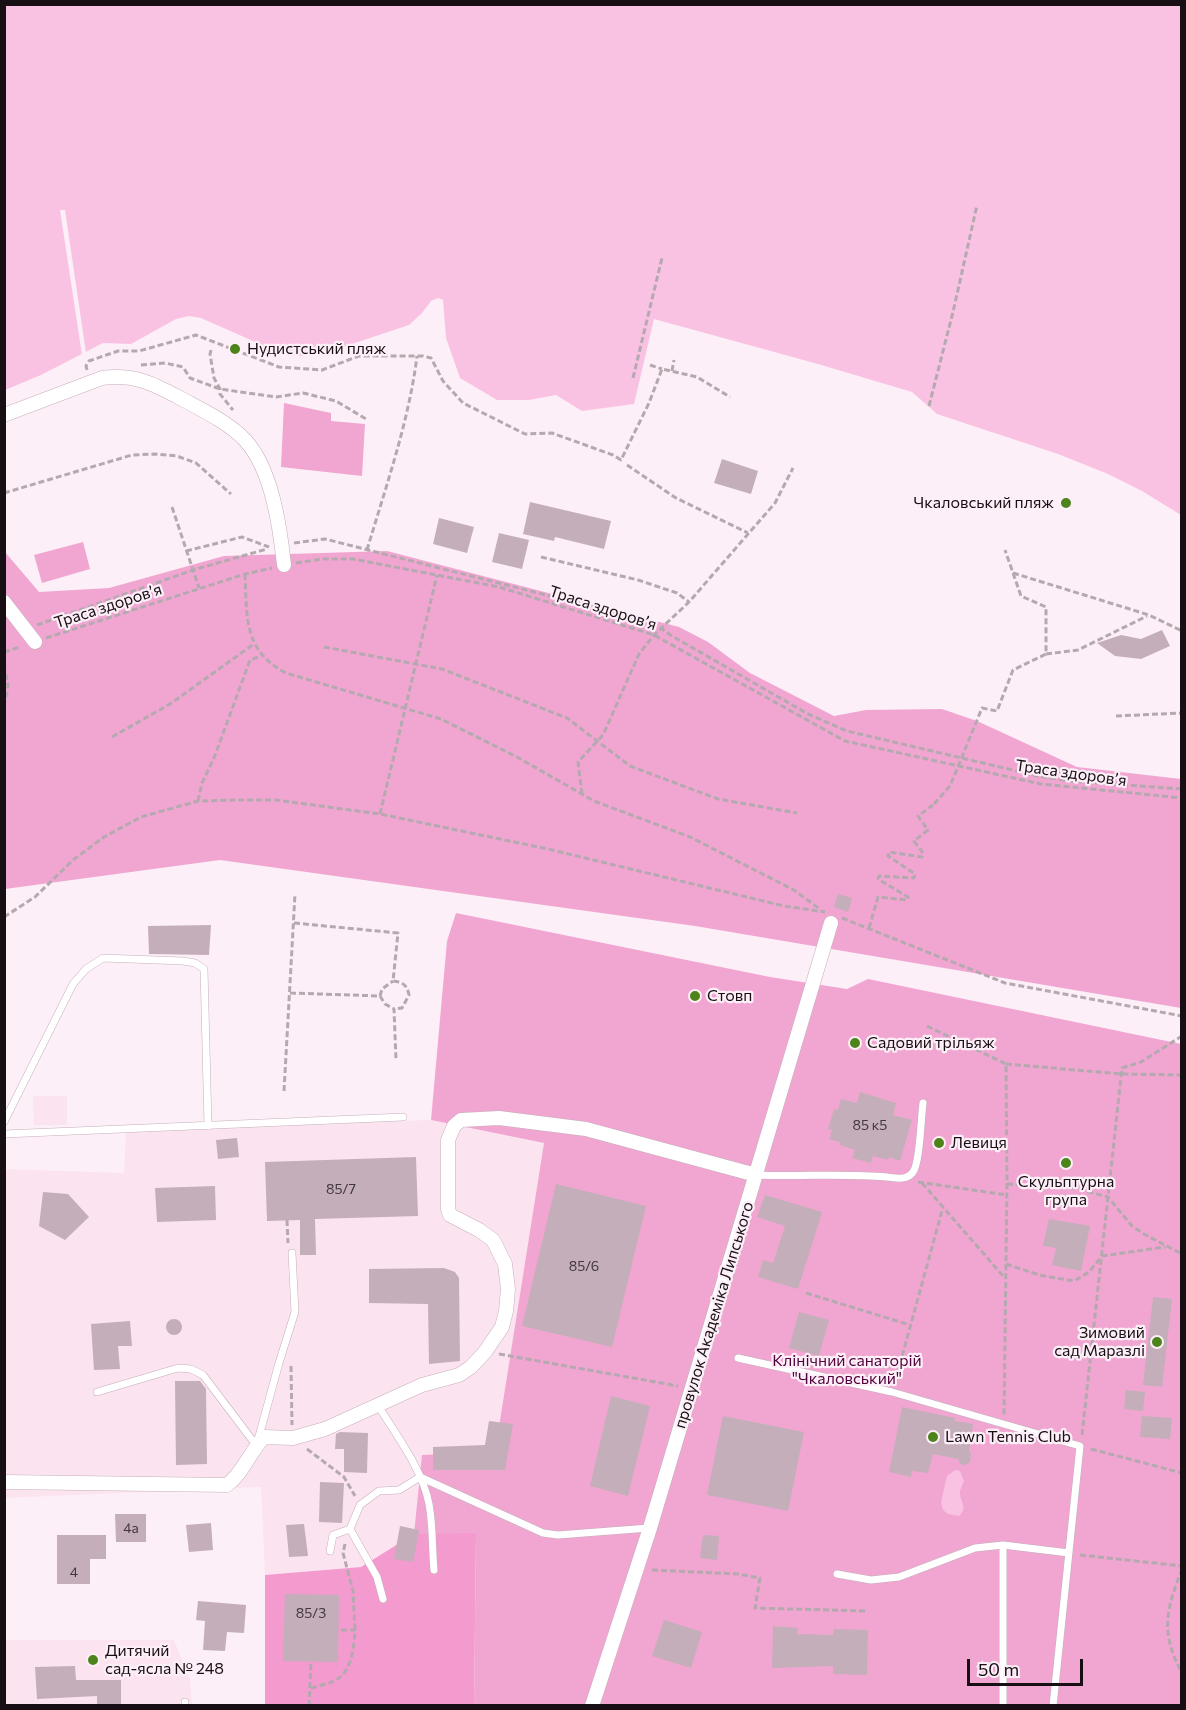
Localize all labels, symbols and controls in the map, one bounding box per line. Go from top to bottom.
place label: Нудистський пляж [247,339,386,359]
marker: Нудистський пляж [228,342,242,356]
place label: Чкаловський пляж [913,493,1054,513]
marker: Чкаловський пляж [1059,496,1073,510]
street label: Траса здоров’я [52,580,164,632]
street label: Траса здоров’я [547,582,659,634]
street label: Траса здоров’я [1014,756,1128,790]
place label: Стовп [707,986,752,1006]
marker: Стовп [688,989,702,1003]
place label: Садовий трільяж [867,1033,995,1053]
marker: Садовий трільяж [848,1036,862,1050]
house number: 85 к5 [853,1117,887,1133]
place label: Левиця [951,1133,1007,1153]
marker: Левиця [932,1136,946,1150]
marker: Скульптурна група [1059,1156,1073,1170]
place label: Скульптурна група [1018,1172,1114,1210]
house number: 85/7 [326,1181,356,1197]
street label: провулок Академіка Липського [670,1199,758,1431]
house number: 85/6 [569,1258,599,1274]
place label: Зимовий сад Маразлі [1054,1323,1145,1361]
marker: Зимовий сад Маразлі [1150,1335,1164,1349]
park label: Клінічний санаторій "Чкаловський" [772,1351,922,1389]
place label: Lawn Tennis Club [945,1427,1071,1447]
marker: Lawn Tennis Club [926,1430,940,1444]
house number: 4а [123,1520,139,1536]
house number: 4 [70,1564,78,1580]
house number: 85/3 [296,1605,326,1621]
place label: Дитячий сад-ясла № 248 [105,1641,224,1679]
scale bar [970,1647,1086,1685]
marker: Дитячий сад-ясла № 248 [86,1653,100,1667]
text: 50 m [978,1658,1019,1680]

